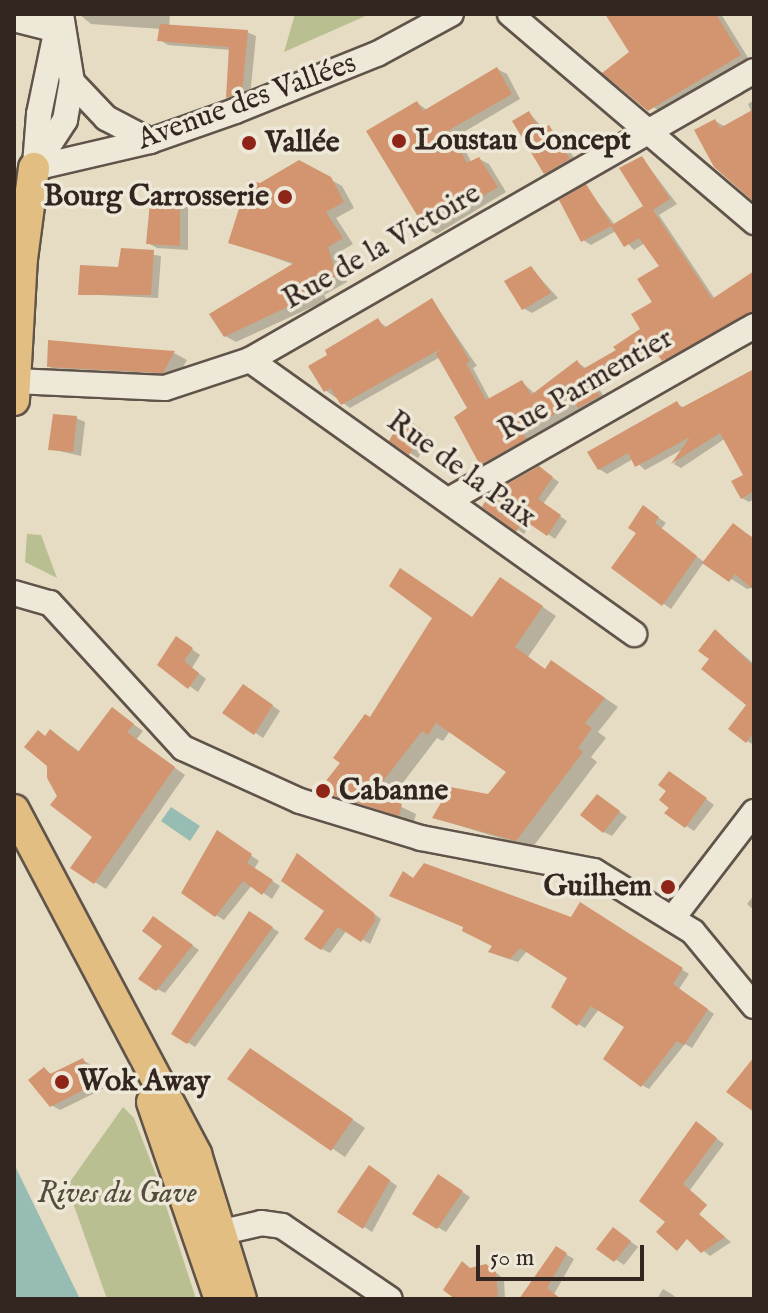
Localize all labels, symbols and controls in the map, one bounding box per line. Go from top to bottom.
street label: Avenue des Vallées [133,46,361,158]
place label: Loustau Concept [415,123,631,159]
place label: Vallée [265,125,340,161]
marker: Loustau Concept [390,132,408,150]
marker: Vallée [240,134,258,152]
street label: Rue de la Victoire [277,176,487,318]
place label: Bourg Carrosserie [44,179,269,215]
marker: Bourg Carrosserie [276,188,294,206]
street label: Rue Parmentier [492,321,680,449]
street label: Rue de la Paix [379,404,543,536]
place label: Cabanne [339,773,448,809]
marker: Cabanne [314,782,332,800]
place label: Guilhem [544,869,652,905]
marker: Guilhem [659,878,677,896]
place label: Wok Away [78,1064,210,1100]
marker: Wok Away [53,1073,71,1091]
park label: Rives du Gave [37,1176,197,1212]
scale bar [480,1229,648,1279]
text: 50 m [490,1243,534,1274]

